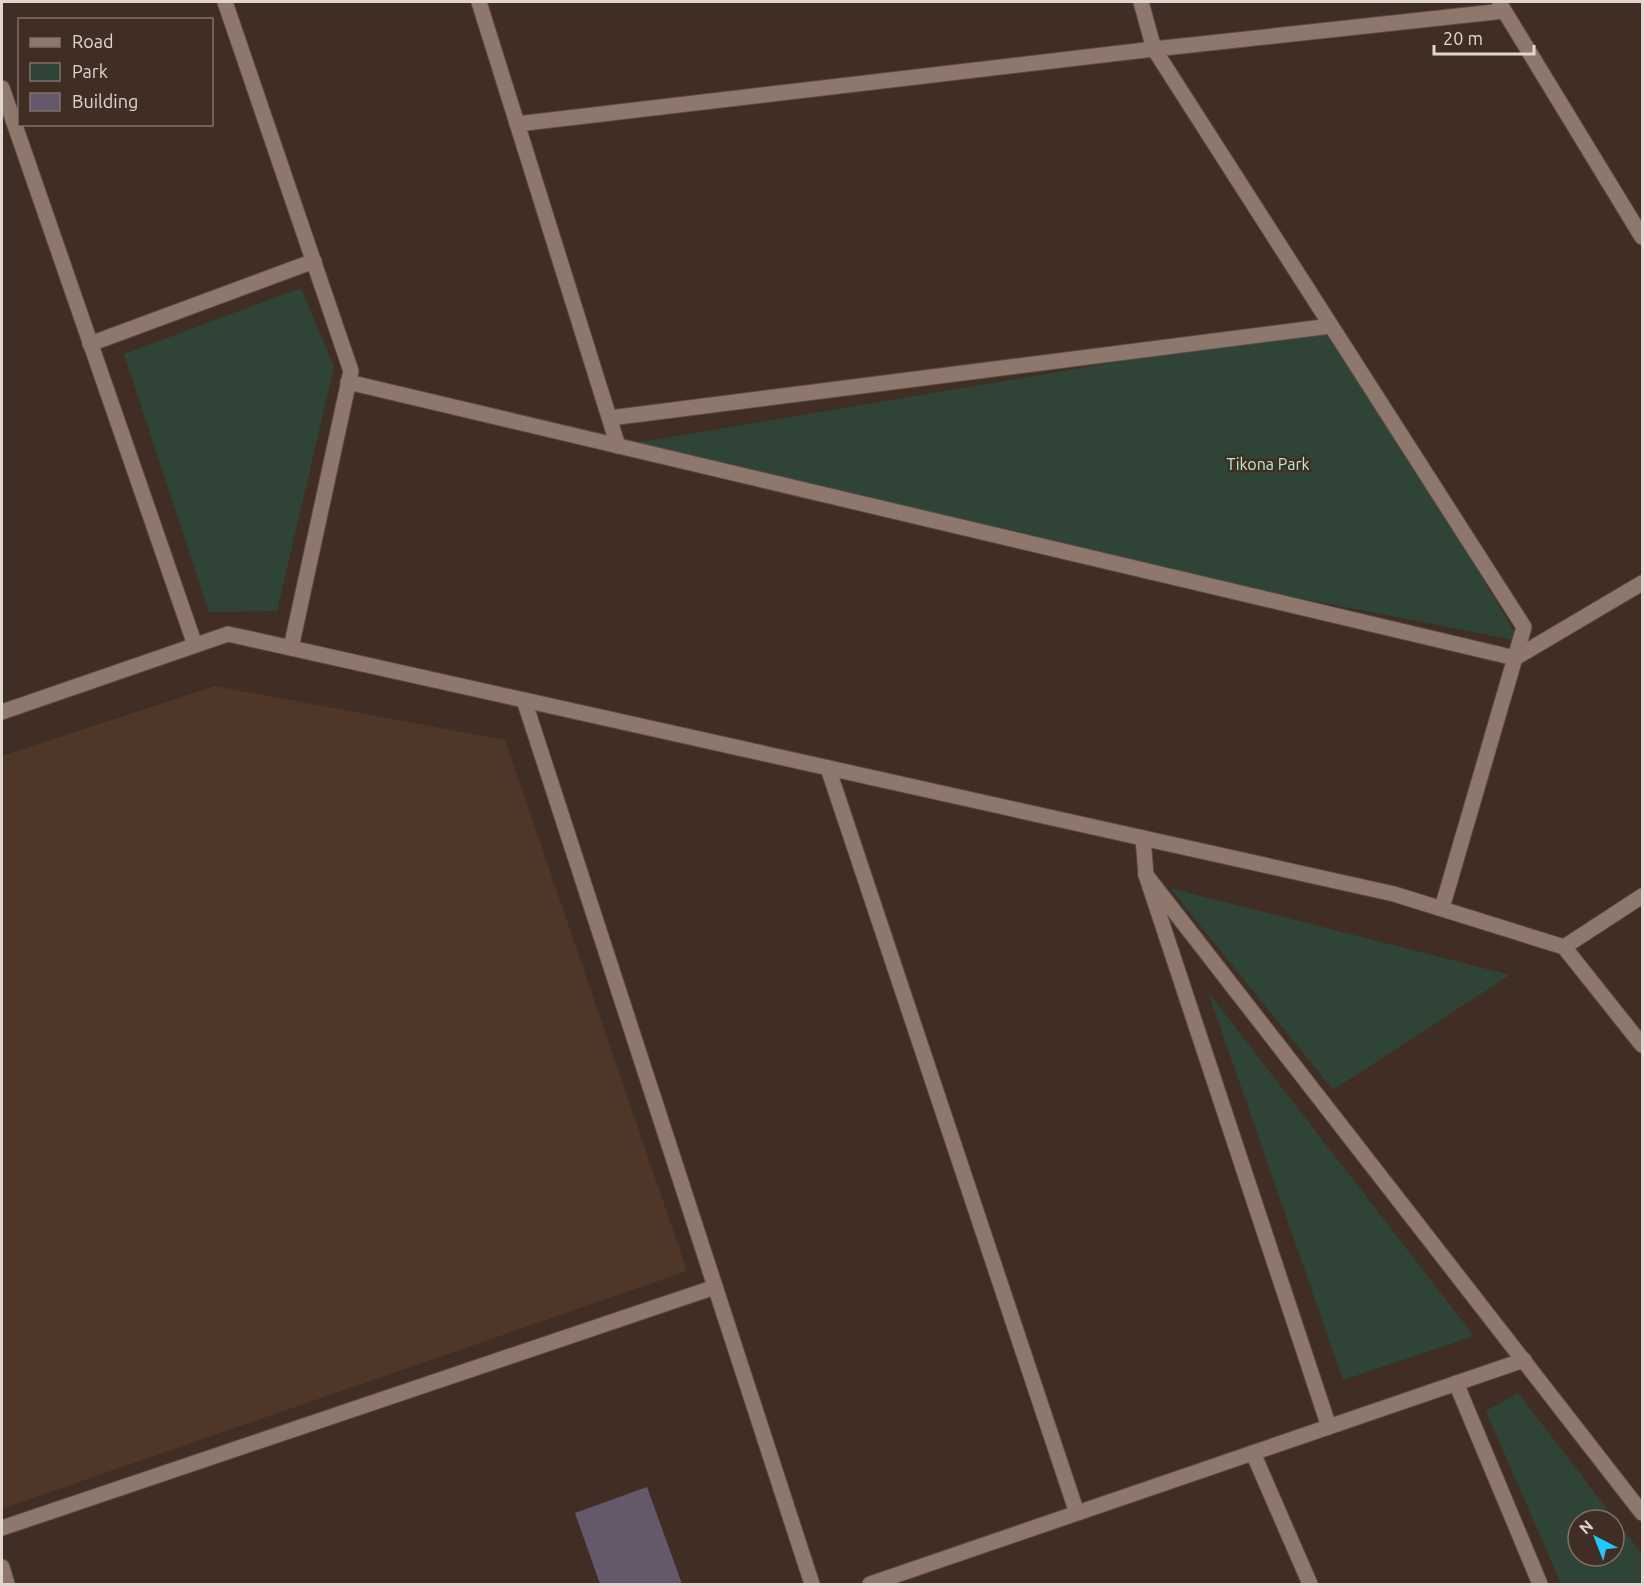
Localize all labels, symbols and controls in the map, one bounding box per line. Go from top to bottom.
legend [18,18,213,126]
scale bar [1434,18,1534,56]
text: 20 m [1443,28,1483,48]
text: Road [72,31,114,51]
text: Park [72,61,108,81]
text: Building [72,91,138,111]
park label: Tikona Park [1226,455,1310,473]
north arrow [1566,1508,1626,1568]
text: N [1576,1516,1596,1538]

